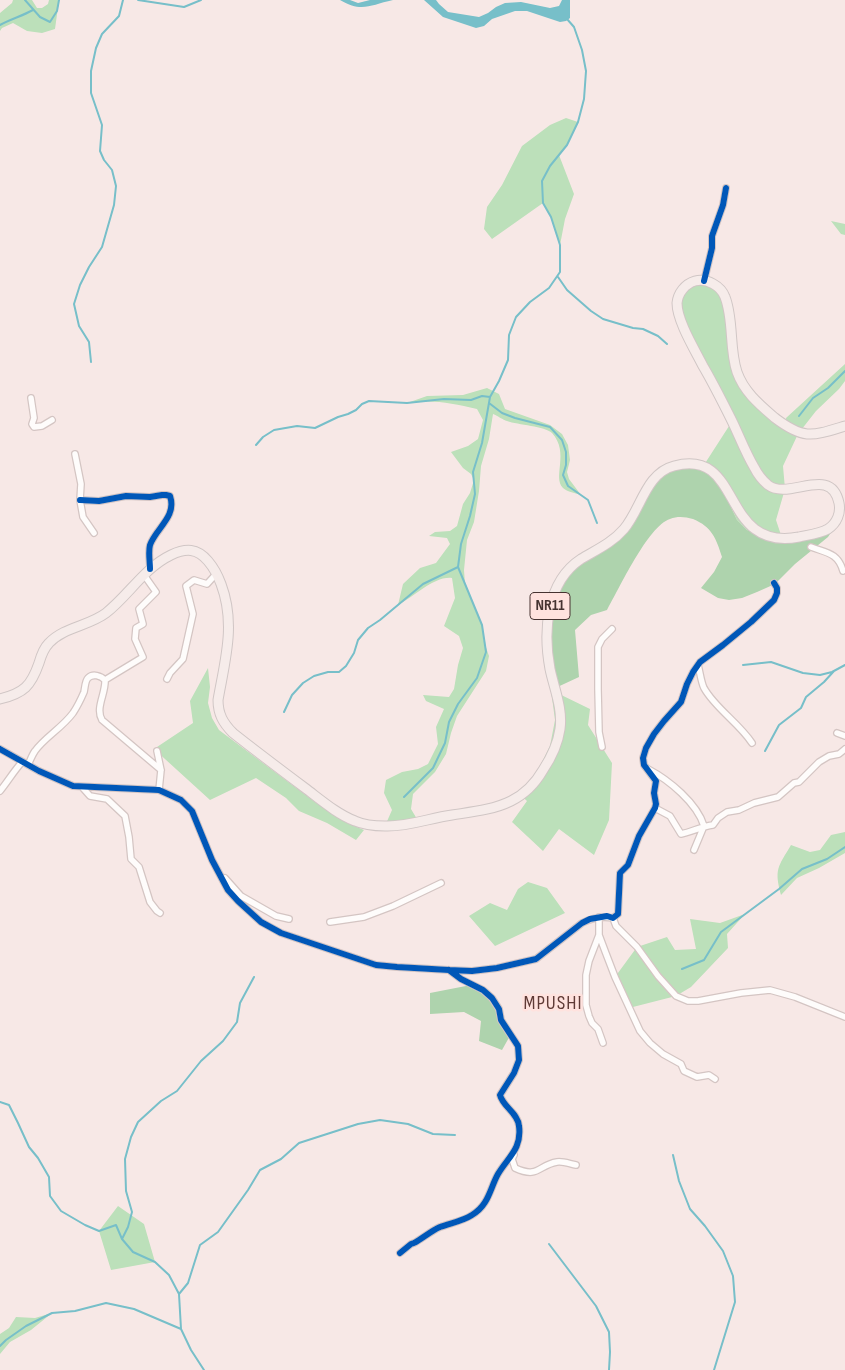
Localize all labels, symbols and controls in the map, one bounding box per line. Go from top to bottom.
road number: NR11 [530,592,570,620]
district label: MPUSHI [523,992,583,1016]

